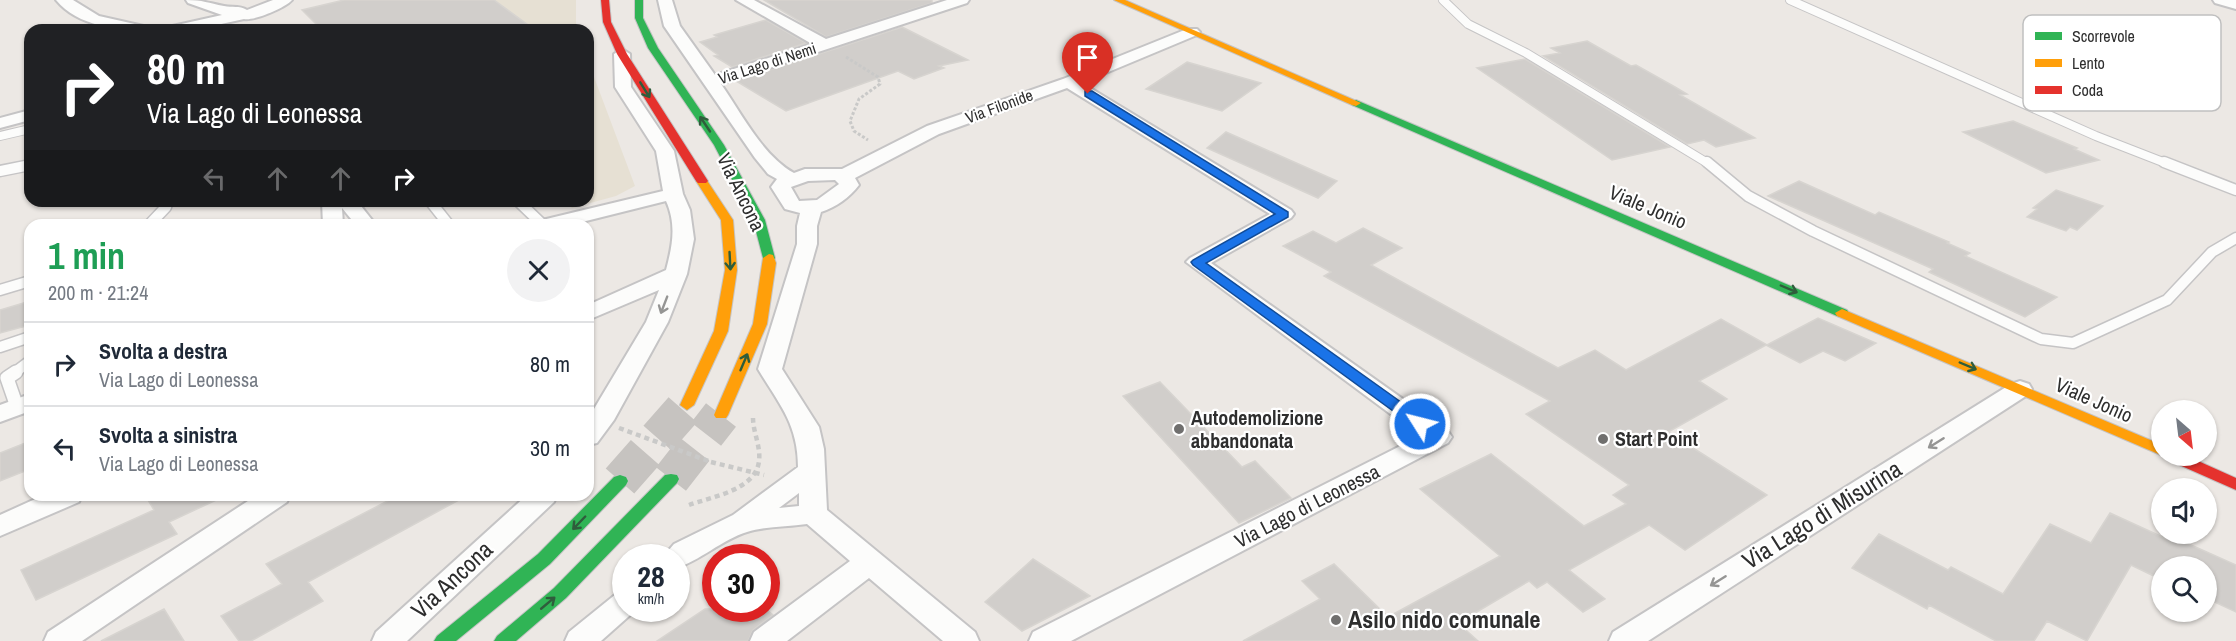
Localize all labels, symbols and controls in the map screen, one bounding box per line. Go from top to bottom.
legend [2023,15,2221,111]
text: Scorrevole [2072,25,2135,47]
pin [1062,32,1113,94]
street label: Via Lago di Nemi [715,37,819,89]
text: 80 m [147,41,226,97]
icon: arrive [1071,41,1104,74]
icon: right [48,48,126,126]
text: Lento [2072,52,2105,74]
text: Coda [2072,79,2104,101]
one-way arrow [640,81,652,98]
street label: Via Filonide [962,84,1036,128]
text: Via Lago di Leonessa [147,95,362,131]
one-way arrow [698,116,710,133]
street label: Via Ancona [711,148,772,235]
icon: left [198,162,231,195]
icon: ahead [261,162,294,195]
icon: ahead [324,162,357,195]
icon: right [387,162,420,195]
street label: Viale Jonio [1605,178,1691,235]
text: 1 min [48,232,125,280]
button: close [507,239,570,302]
one-way arrow [725,251,736,271]
text: 200 m · 21:24 [48,279,148,306]
one-way arrow [1779,284,1797,295]
one-way arrow [658,295,669,314]
text: Svolta a destra [99,336,227,366]
icon: right [48,348,81,381]
text: 80 m [530,349,570,379]
one-way arrow [739,353,750,371]
one-way arrow [1958,361,1977,372]
text: Via Lago di Leonessa [99,366,258,393]
street label: Viale Jonio [2051,371,2137,429]
position arrow [1388,392,1452,456]
north arrow [2151,400,2217,466]
map controls [2151,400,2217,622]
place label: Autodemolizione abbandonata [1191,404,1323,454]
text: Svolta a sinistra [99,420,237,450]
marker: Autodemolizione abbandonata [1172,422,1186,436]
place label: Start Point [1615,425,1698,452]
icon: left [48,432,81,465]
marker: Start Point [1596,432,1610,446]
text: 30 m [530,433,570,463]
one-way arrow [1928,437,1945,449]
text: Via Lago di Leonessa [99,450,258,477]
street label: Via Lago di Misurina [1736,452,1907,576]
street label: Via Lago di Leonessa [1230,457,1384,554]
button: sound [2151,478,2217,544]
one-way arrow [572,516,587,531]
street label: Via Ancona [404,533,499,625]
speed limit sign: 30 [702,544,780,622]
text: 28 [637,556,665,596]
button: search [2151,556,2217,622]
one-way arrow [1710,575,1727,587]
text: km/h [638,588,664,609]
one-way arrow [540,596,555,610]
place label: Asilo nido comunale [1348,603,1541,635]
marker: Asilo nido comunale [1329,613,1343,627]

